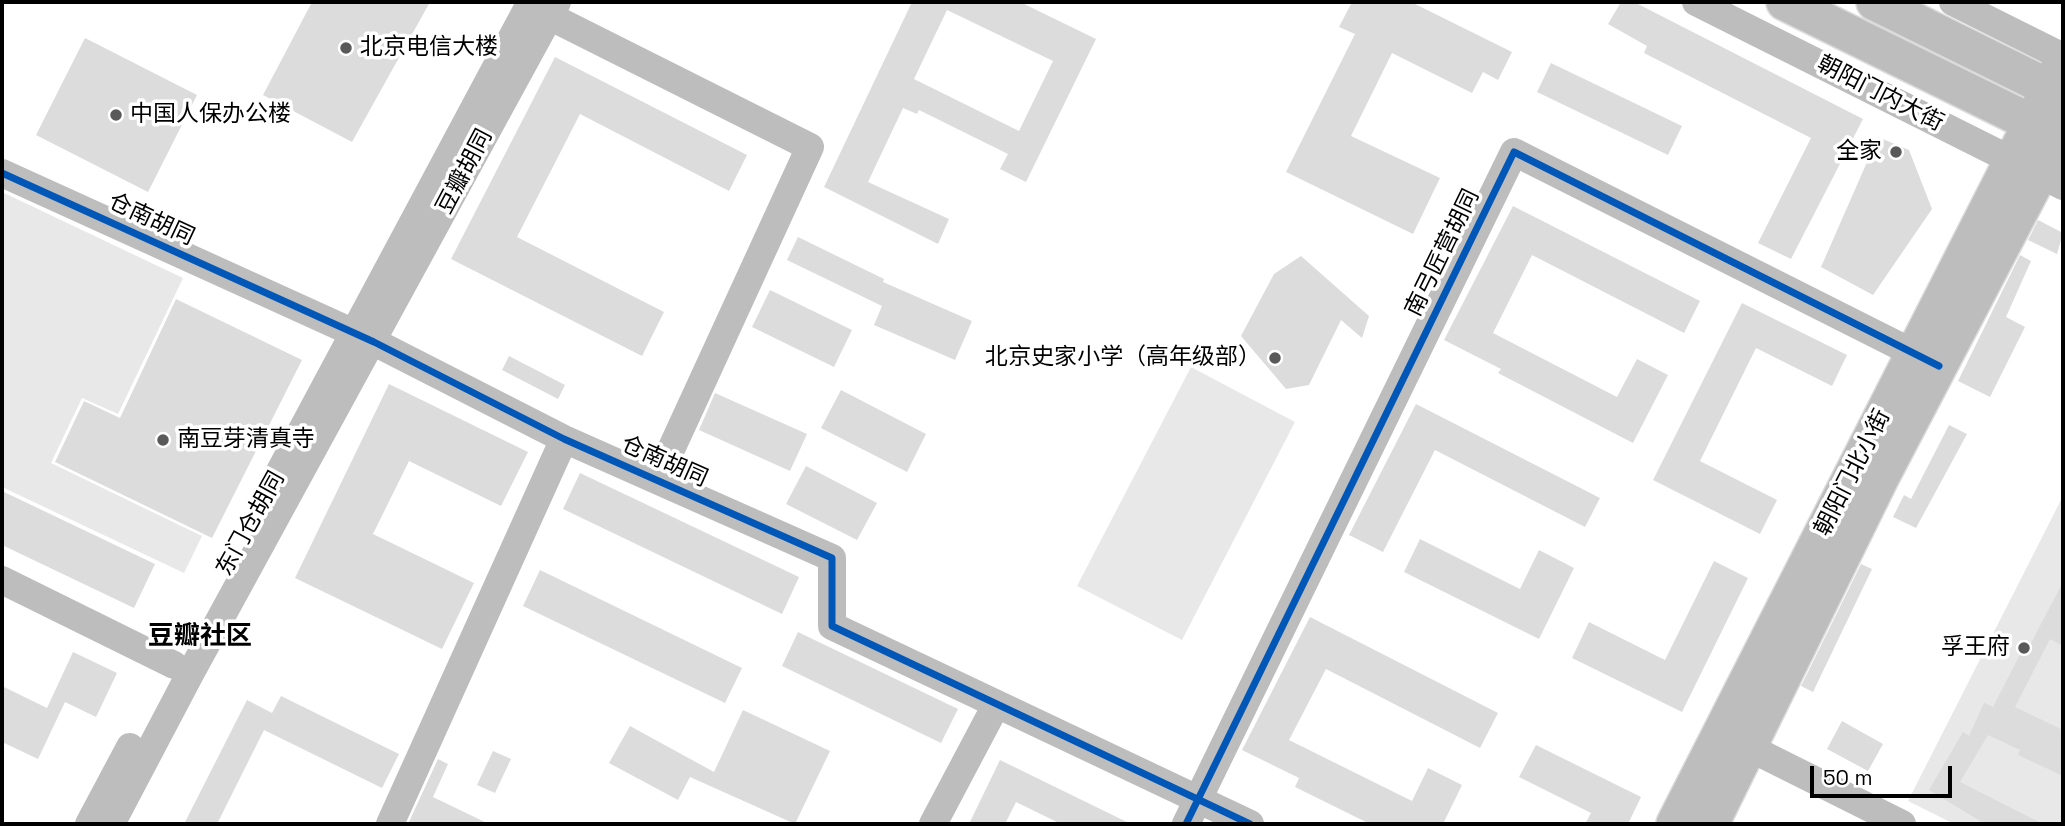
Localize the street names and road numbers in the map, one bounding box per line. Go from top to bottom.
street label: 朝阳门内大街 [1812,50,1948,138]
street label: 豆瓣胡同 [431,125,499,219]
street label: 南弓匠营胡同 [1400,185,1486,321]
street label: 仓南胡同 [103,188,199,252]
street label: 朝阳门北小街 [1809,405,1897,541]
street label: 仓南胡同 [616,431,712,493]
street label: 东门仓胡同 [211,467,291,581]

